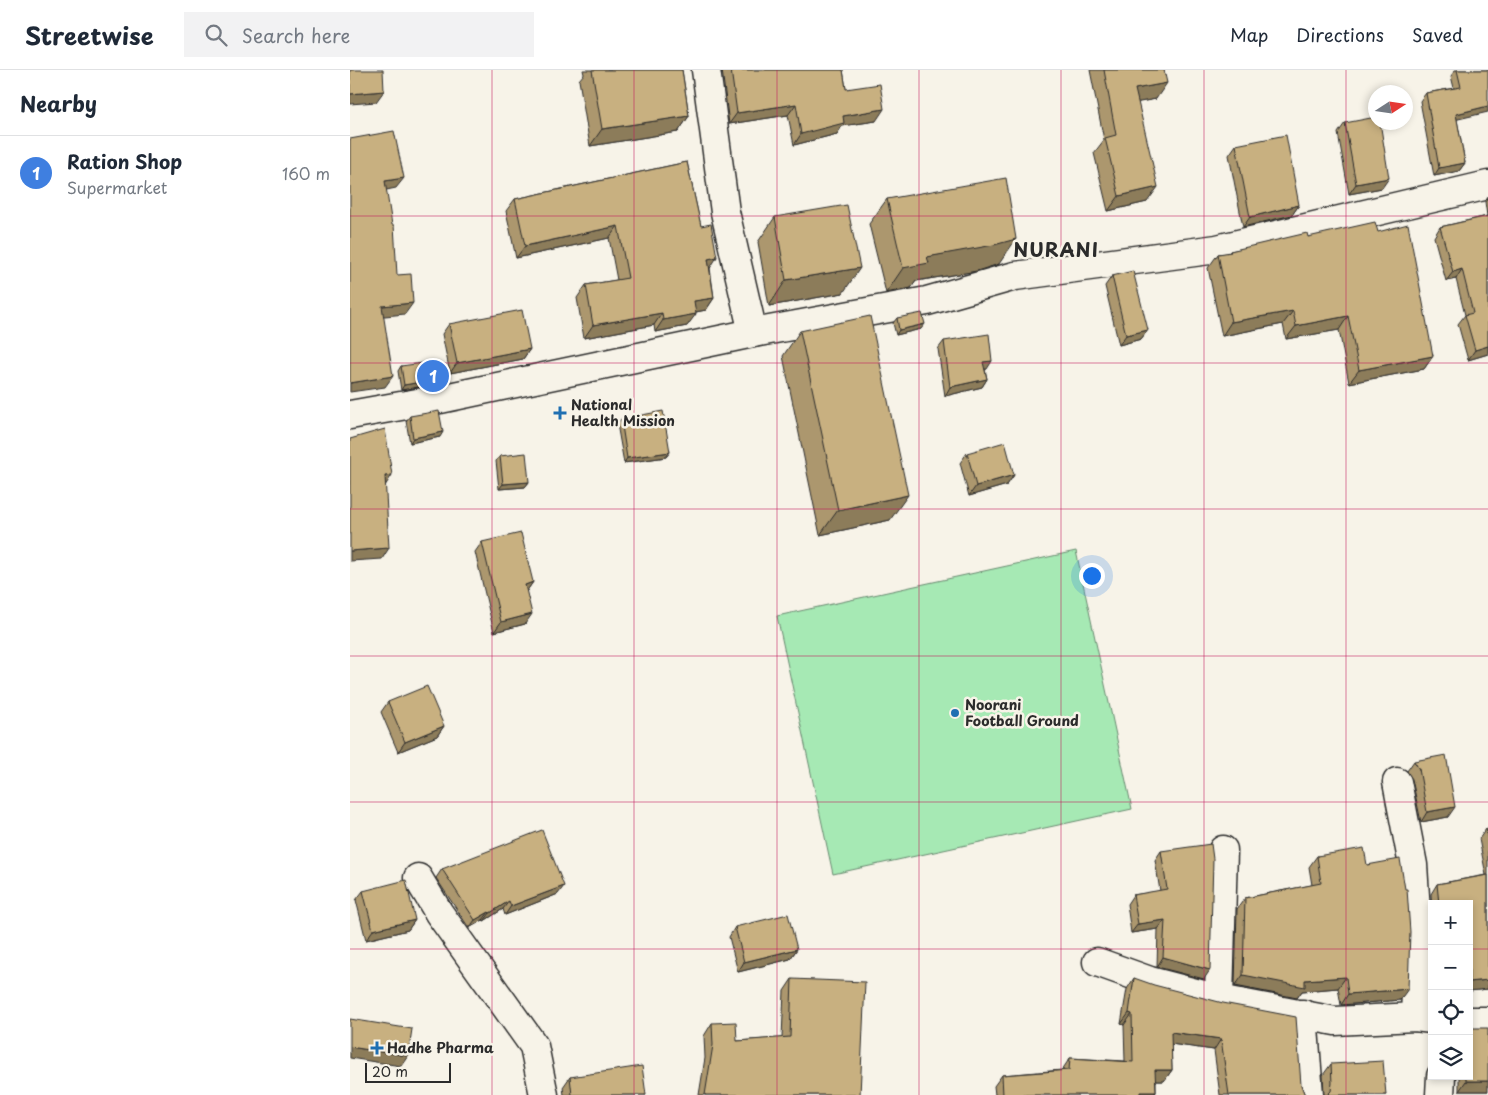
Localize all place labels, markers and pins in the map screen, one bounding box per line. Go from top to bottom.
pin: 1 [417,357,449,395]
place label: National Health Mission [571,394,675,431]
marker: National Health Mission [553,406,567,420]
place label: Noorani Football Ground [965,694,1079,731]
marker: Noorani Football Ground [949,707,961,719]
place label: Hadhe Pharma [387,1037,494,1058]
marker: Hadhe Pharma [371,1042,383,1054]

